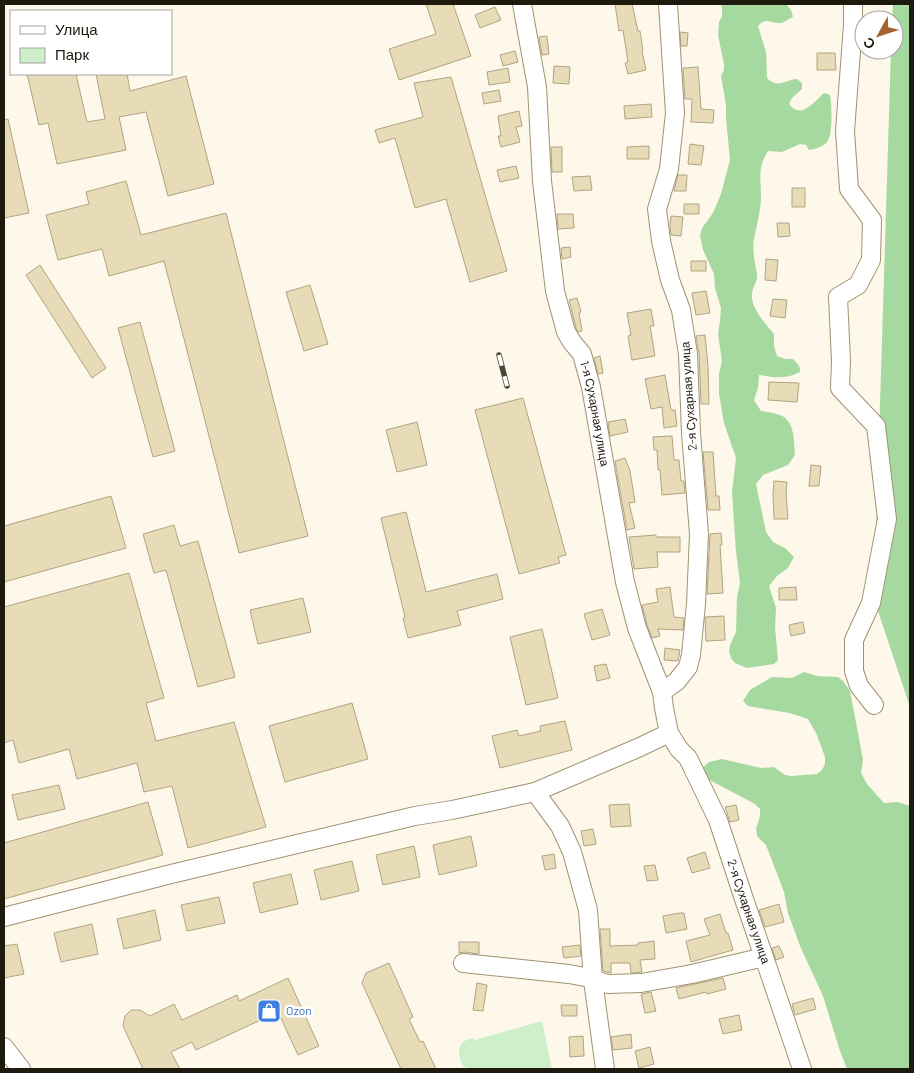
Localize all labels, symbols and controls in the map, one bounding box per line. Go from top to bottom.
legend [10,10,172,75]
north arrow [854,10,904,60]
text: Улица [55,20,98,38]
text: С [859,34,878,53]
text: Парк [55,45,89,63]
street label: 2-я Сухарная улица [677,341,700,451]
street label: 1-я Сухарная улица [578,359,613,467]
street label: 2-я Сухарная улица [725,857,774,966]
shop icon: Ozon [256,998,282,1024]
place label: Ozon [286,1003,312,1017]

